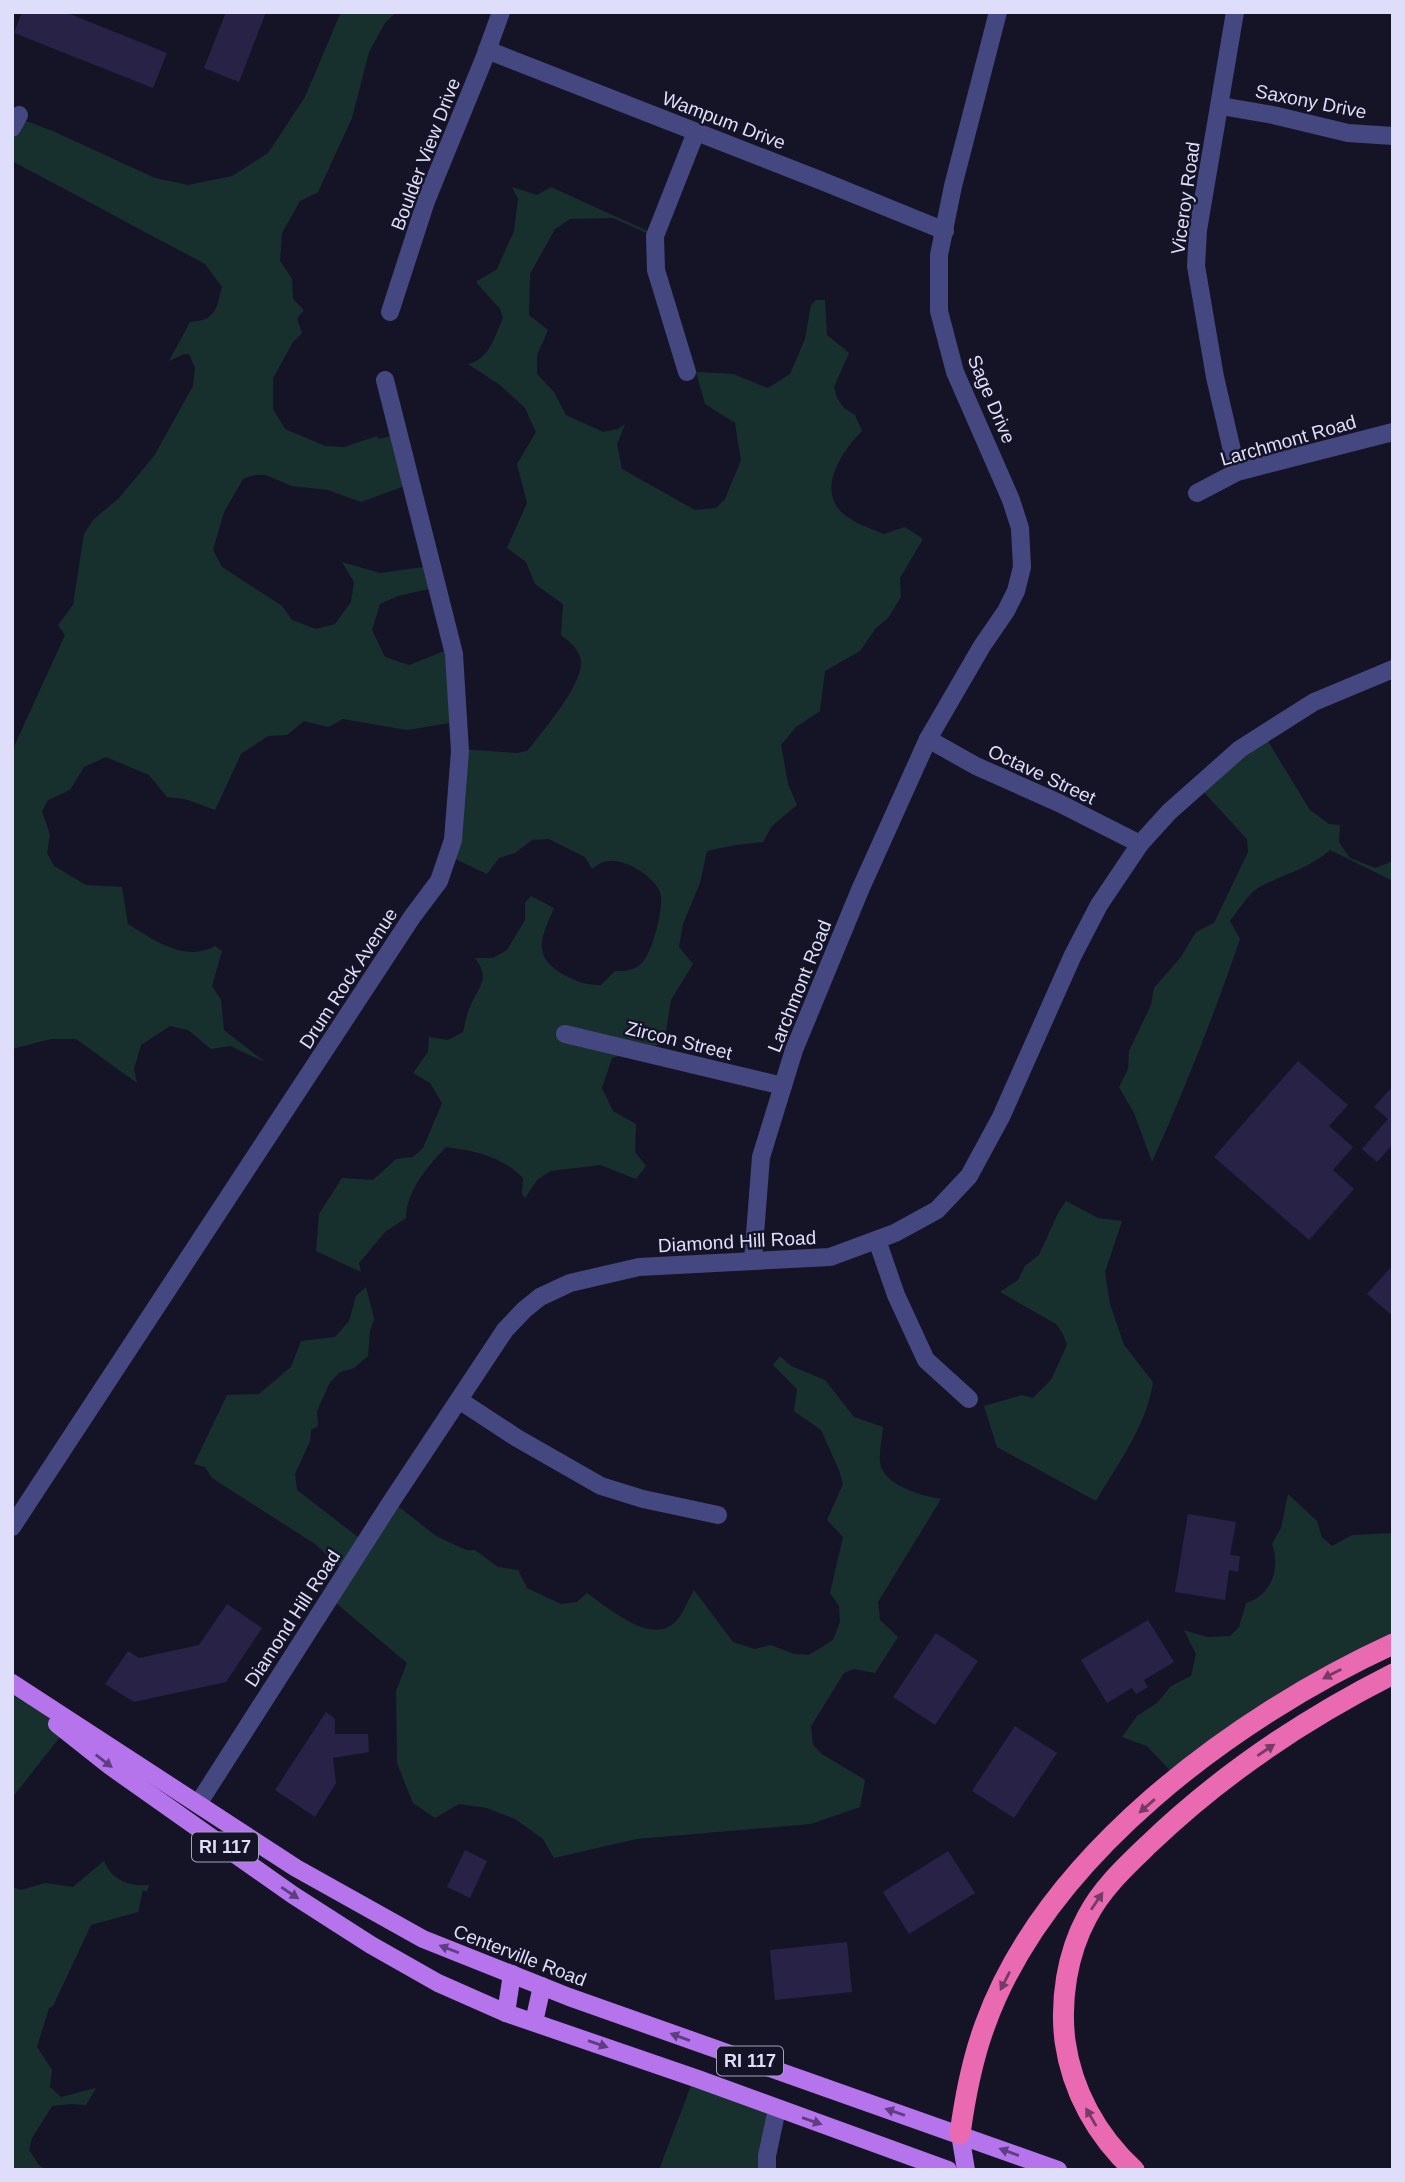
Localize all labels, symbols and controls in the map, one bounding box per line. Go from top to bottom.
street label: Boulder View Drive [387,75,464,233]
street label: Saxony Drive [1253,80,1368,123]
street label: Wampum Drive [659,87,788,154]
street label: Viceroy Road [1167,140,1204,256]
street label: Sage Drive [964,352,1020,447]
street label: Larchmont Road [1218,411,1359,470]
street label: Octave Street [985,740,1100,809]
street label: Drum Rock Avenue [295,904,402,1052]
street label: Larchmont Road [763,917,836,1055]
street label: Zircon Street [624,1017,735,1064]
street label: Diamond Hill Road [657,1227,817,1256]
street label: Diamond Hill Road [240,1546,344,1690]
one-way arrow [1322,1668,1341,1680]
one-way arrow [1256,1744,1275,1757]
one-way arrow [95,1753,113,1768]
one-way arrow [1138,1798,1155,1813]
road number: RI 117 [192,1832,258,1861]
one-way arrow [280,1886,300,1899]
one-way arrow [1090,1892,1103,1911]
street label: Centerville Road [450,1920,589,1990]
one-way arrow [438,1944,459,1955]
one-way arrow [999,1972,1011,1991]
one-way arrow [670,2031,691,2042]
one-way arrow [588,2039,609,2050]
road number: RI 117 [717,2047,783,2076]
one-way arrow [885,2106,906,2117]
one-way arrow [1085,2107,1097,2127]
one-way arrow [802,2116,823,2127]
one-way arrow [999,2146,1020,2157]

